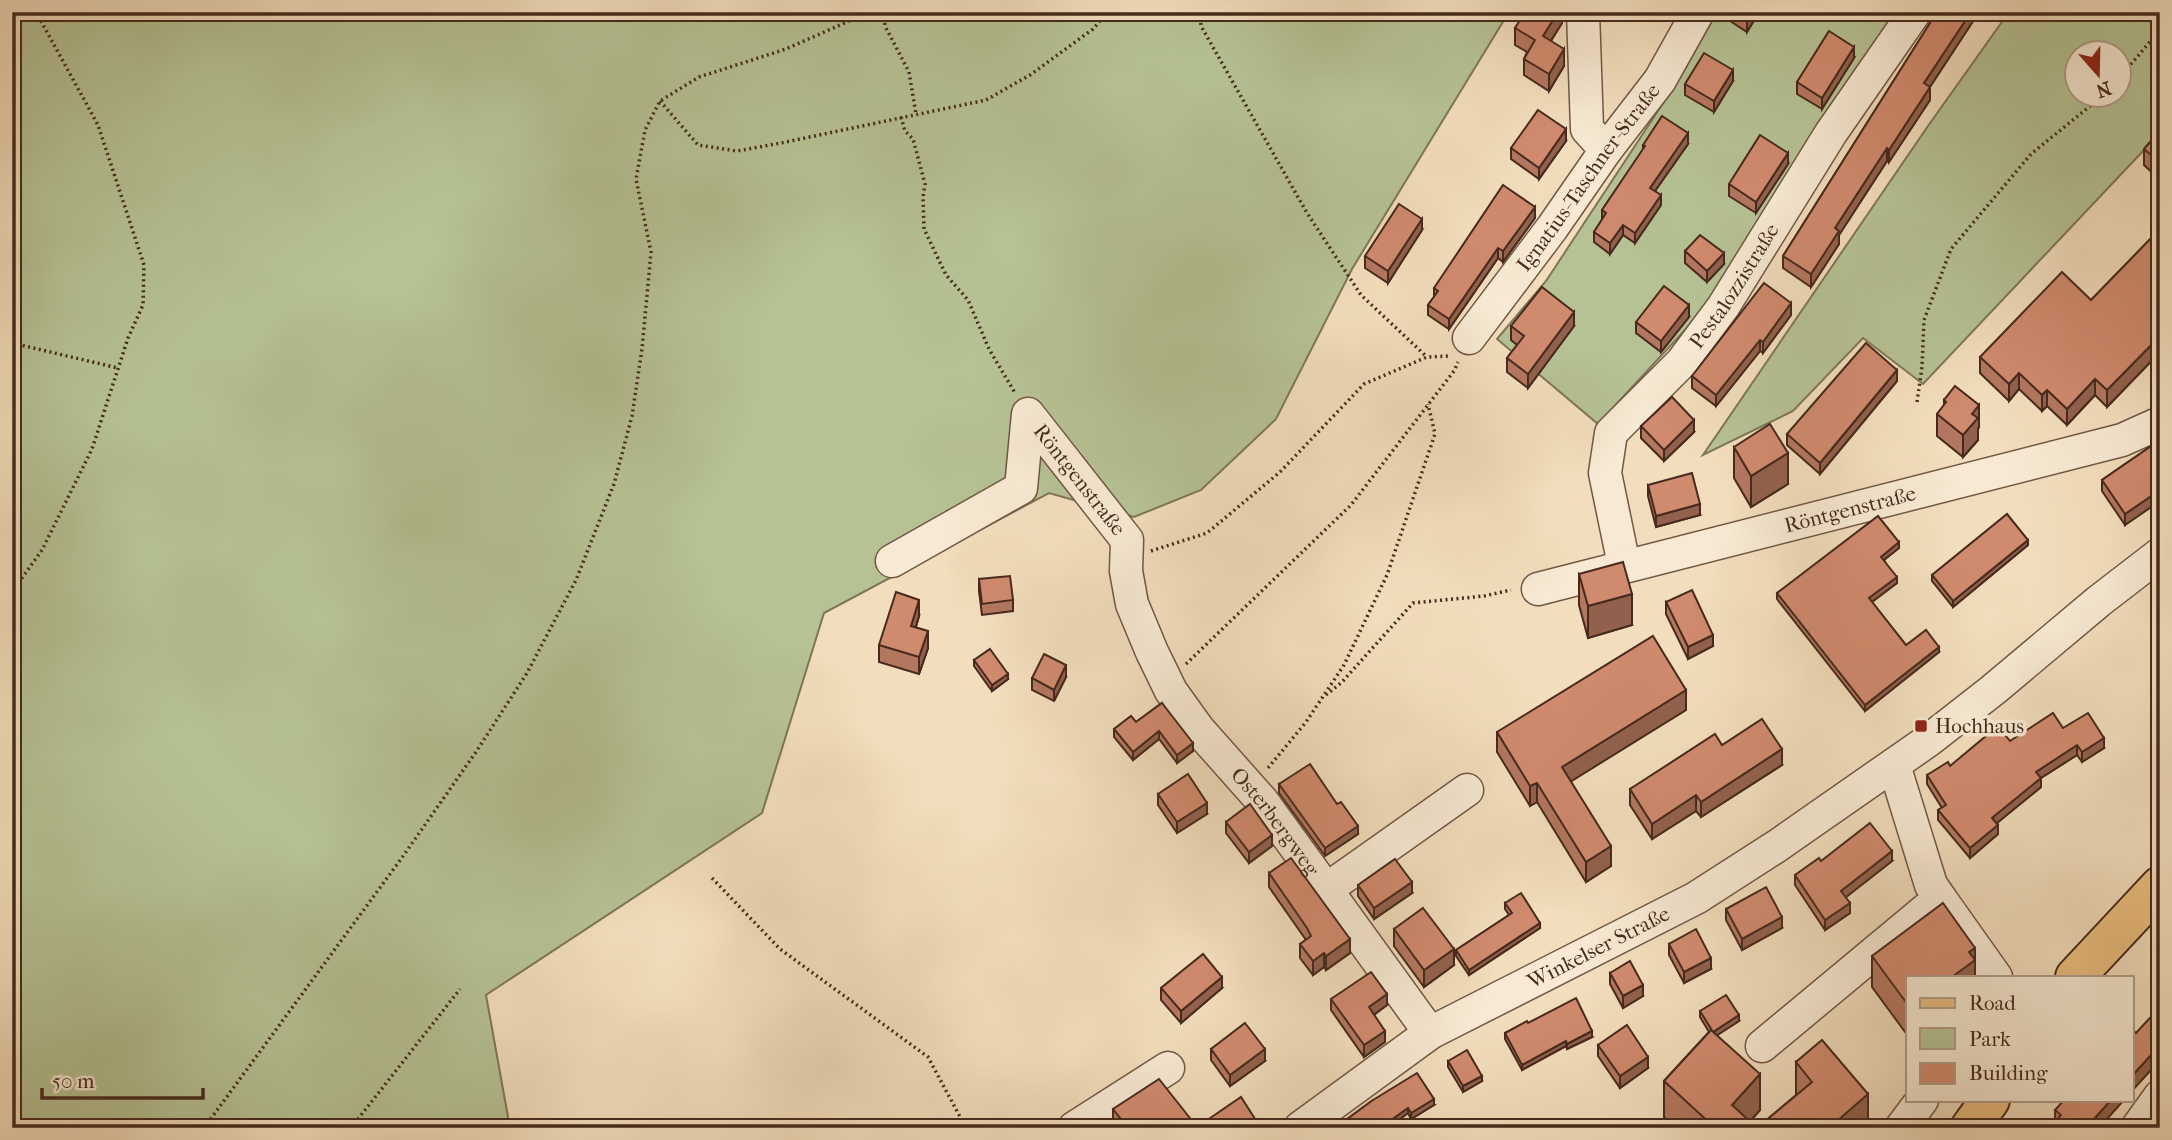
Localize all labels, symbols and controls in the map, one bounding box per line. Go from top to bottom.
north arrow [2064,38,2134,108]
text: N [2092,76,2114,102]
street label: Ignatius-Taschner-Straße [1512,79,1665,276]
street label: Pestalozzistraße [1684,219,1784,353]
street label: Röntgenstraße [1029,419,1131,540]
street label: Röntgenstraße [1782,481,1918,538]
place label: Hochhaus [1935,714,2024,738]
marker: Hochhaus [1913,718,1929,734]
street label: Osterbergweg [1226,763,1325,881]
street label: Winkelser Straße [1523,901,1674,994]
legend [1906,976,2134,1102]
text: Road [1969,991,2016,1015]
text: Park [1969,1027,2011,1051]
scale bar [42,1056,203,1100]
text: Building [1969,1061,2048,1085]
text: 50 m [52,1069,95,1093]

